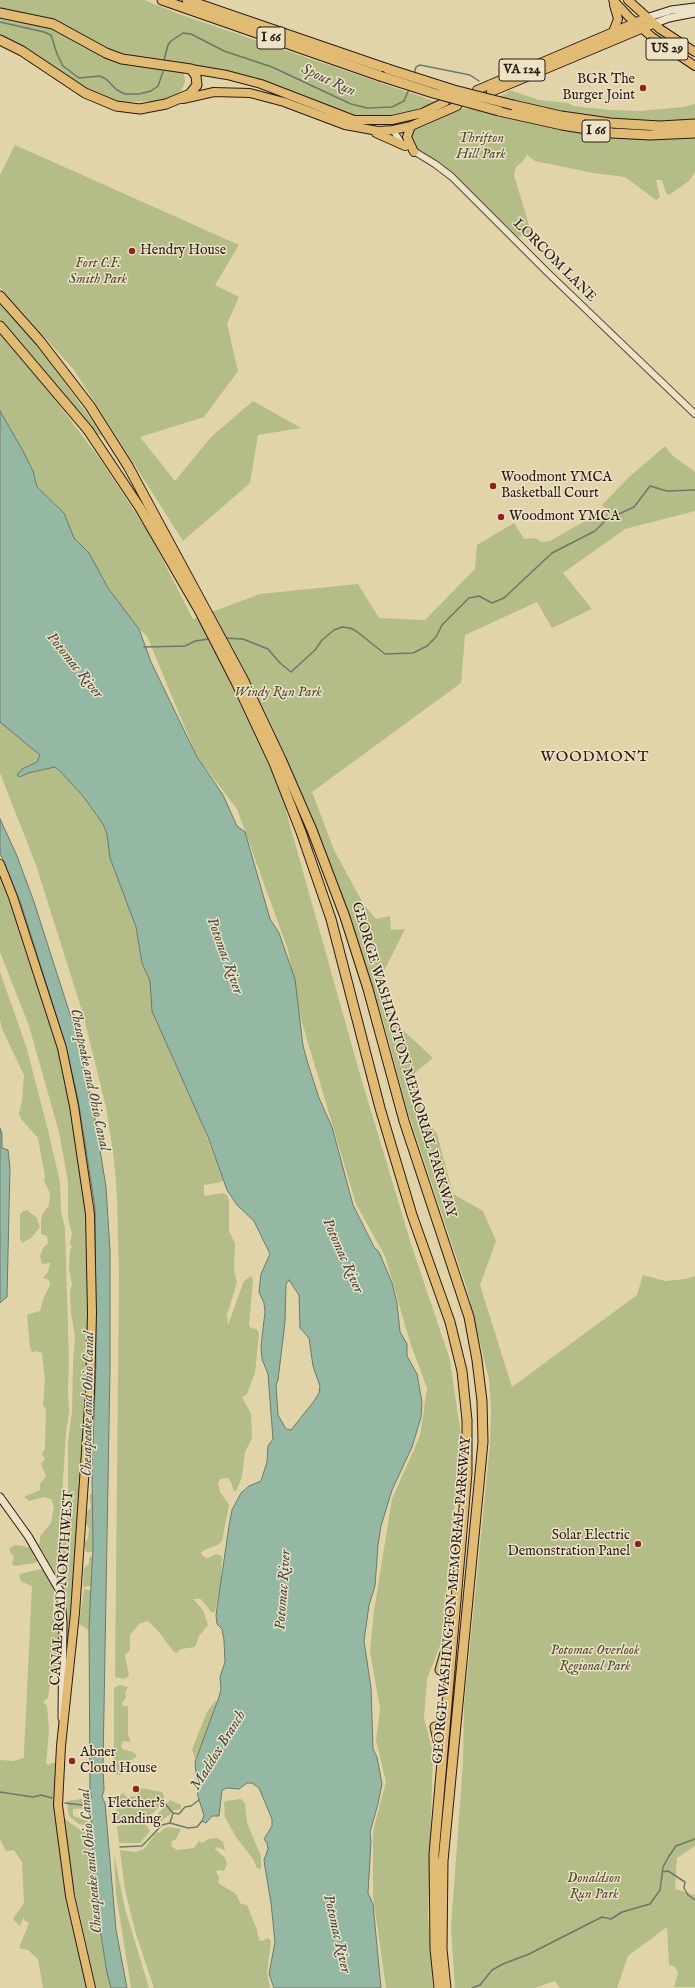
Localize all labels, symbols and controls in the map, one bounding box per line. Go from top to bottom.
road number: I 66 [257,27,285,49]
road number: US 29 [646,38,688,60]
road number: VA 124 [499,59,545,81]
water label: Spout Run [298,61,358,101]
place label: BGR The Burger Joint [562,72,635,104]
marker: BGR The Burger Joint [638,83,648,93]
road number: I 66 [582,120,610,142]
park label: Thrifton Hill Park [456,131,506,164]
street label: LORCOM LANE [509,216,599,306]
place label: Hendry House [140,243,226,259]
marker: Hendry House [127,246,137,256]
park label: Fort C.F. Smith Park [69,256,127,288]
place label: Woodmont YMCA Basketball Court [501,470,612,502]
marker: Woodmont YMCA Basketball Court [488,481,498,491]
place label: Woodmont YMCA [509,509,620,525]
marker: Woodmont YMCA [496,512,506,522]
water label: Potomac River [42,629,106,703]
park label: Windy Run Park [234,685,322,701]
district label: WOODMONT [541,749,649,767]
street label: GEORGE WASHINGTON MEMORIAL PARKWAY [347,900,459,1220]
water label: Potomac River [202,915,246,997]
water label: Chesapeake and Ohio Canal [65,1007,113,1153]
water label: Potomac River [317,1216,367,1296]
water label: Chesapeake and Ohio Canal [79,1331,99,1477]
street label: GEORGE WASHINGTON MEMORIAL PARKWAY [430,1435,476,1765]
street label: CANAL ROAD NORTHWEST [48,1490,78,1686]
place label: Solar Electric Demonstration Panel [507,1528,630,1560]
marker: Solar Electric Demonstration Panel [633,1539,643,1549]
water label: Potomac River [272,1549,296,1631]
park label: Potomac Overlook Regional Park [551,1643,639,1676]
water label: Maddox Branch [187,1708,251,1794]
place label: Abner Cloud House [80,1745,157,1778]
marker: Abner Cloud House [67,1756,77,1766]
marker: Fletcher's Landing [131,1784,141,1794]
water label: Chesapeake and Ohio Canal [77,1788,107,1934]
place label: Fletcher's Landing [107,1796,165,1828]
park label: Donaldson Run Park [567,1871,621,1904]
water label: Potomac River [318,1893,354,1975]

